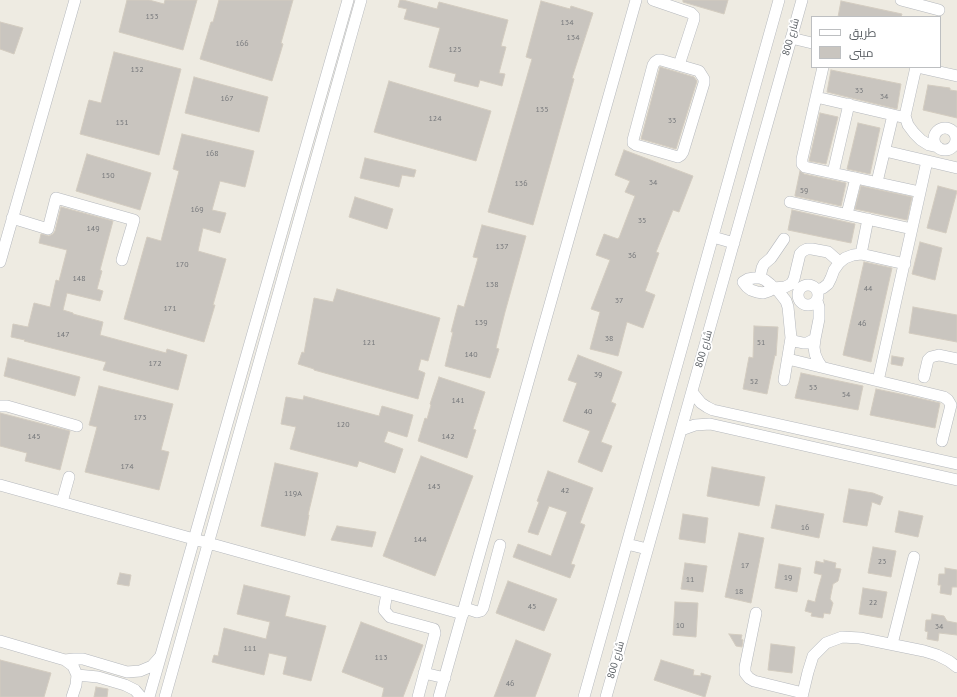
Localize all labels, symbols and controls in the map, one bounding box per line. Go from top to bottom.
house number: 153 [145,12,159,22]
legend [811,16,941,68]
street label: شارع 800 [780,17,802,57]
house number: 134 [560,18,574,28]
text: طريق [849,25,876,40]
house number: 134 [566,33,580,43]
house number: 166 [235,39,249,49]
house number: 125 [448,45,462,55]
text: مبنى [849,45,874,60]
house number: 152 [130,65,144,75]
house number: 33 [855,86,863,96]
house number: 34 [880,92,888,102]
house number: 167 [220,94,234,104]
house number: 135 [535,105,549,115]
house number: 124 [428,114,442,124]
house number: 33 [668,116,676,126]
house number: 151 [115,118,129,128]
house number: 168 [205,149,219,159]
house number: 150 [101,171,115,181]
house number: 34 [649,178,657,188]
house number: 136 [514,179,528,189]
house number: 59 [800,186,808,196]
house number: 169 [190,205,204,215]
house number: 35 [638,216,646,226]
house number: 149 [86,224,100,234]
house number: 137 [495,242,509,252]
house number: 36 [628,251,636,261]
house number: 170 [175,260,189,270]
house number: 148 [72,274,86,284]
house number: 138 [485,280,499,290]
house number: 44 [864,284,872,294]
house number: 37 [615,296,623,306]
house number: 171 [163,304,177,314]
house number: 139 [474,318,488,328]
house number: 46 [858,319,866,329]
street label: شارع 800 [693,329,715,369]
house number: 147 [56,330,70,340]
house number: 38 [605,334,613,344]
house number: 121 [362,338,376,348]
house number: 51 [757,338,765,348]
house number: 140 [464,350,478,360]
house number: 172 [148,359,162,369]
house number: 39 [594,370,602,380]
house number: 52 [750,377,758,387]
house number: 53 [809,383,817,393]
house number: 54 [842,390,850,400]
house number: 141 [451,396,465,406]
house number: 40 [584,407,592,417]
house number: 173 [133,413,147,423]
house number: 120 [336,420,350,430]
house number: 145 [27,432,41,442]
house number: 142 [441,432,455,442]
house number: 174 [120,462,134,472]
house number: 143 [427,482,441,492]
house number: 42 [561,486,569,496]
house number: 119A [284,489,302,499]
house number: 16 [801,523,809,533]
house number: 144 [413,535,427,545]
house number: 23 [878,557,886,567]
house number: 17 [741,561,749,571]
house number: 19 [784,573,792,583]
house number: 11 [686,575,694,585]
house number: 18 [735,587,743,597]
house number: 22 [869,598,877,608]
house number: 45 [528,602,536,612]
house number: 10 [676,621,684,631]
house number: 34 [935,622,943,632]
street label: شارع 800 [605,640,627,680]
house number: 111 [243,644,257,654]
house number: 113 [374,653,388,663]
house number: 46 [506,679,514,689]

